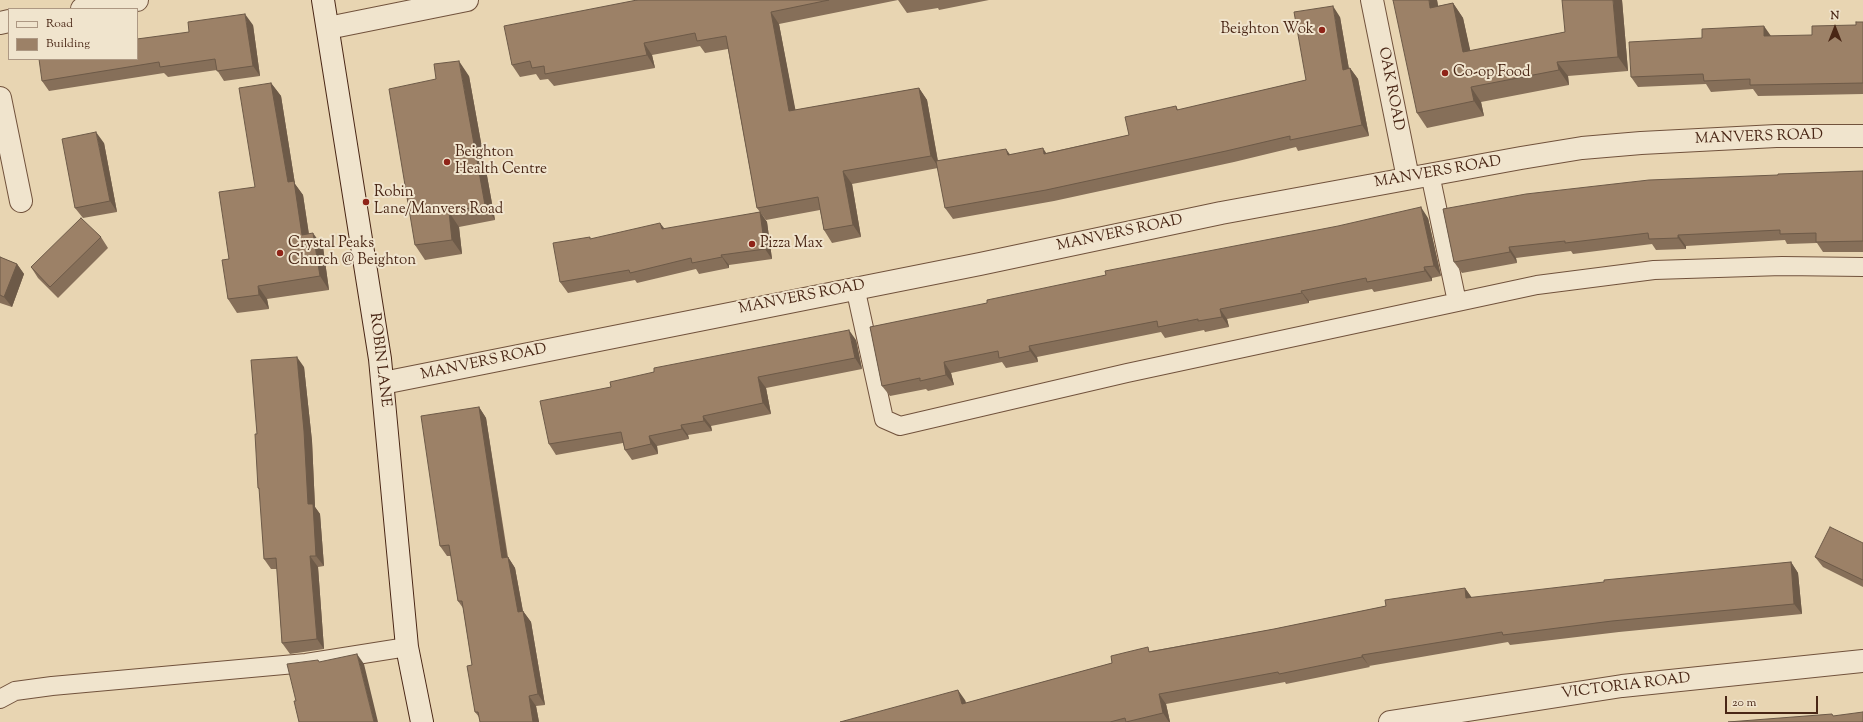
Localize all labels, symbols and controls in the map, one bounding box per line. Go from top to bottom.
legend [8,8,138,60]
north arrow [1815,8,1855,48]
text: N [1831,8,1839,24]
text: Road [46,15,73,33]
place label: Beighton Wok [1221,21,1314,39]
marker: Beighton Wok [1317,25,1327,35]
text: Building [46,35,90,53]
street label: OAK ROAD [1373,46,1407,132]
place label: Co-op Food [1453,64,1531,82]
marker: Co-op Food [1440,68,1450,78]
street label: MANVERS ROAD [1695,127,1823,149]
place label: Beighton Health Centre [455,144,547,179]
street label: MANVERS ROAD [1373,153,1503,193]
marker: Beighton Health Centre [442,157,452,167]
place label: Robin Lane/Manvers Road [374,184,503,219]
marker: Robin Lane/Manvers Road [361,197,371,207]
street label: MANVERS ROAD [1055,212,1185,256]
place label: Crystal Peaks Church @ Beighton [288,235,416,270]
place label: Pizza Max [760,235,823,253]
marker: Pizza Max [747,239,757,249]
marker: Crystal Peaks Church @ Beighton [275,248,285,258]
street label: MANVERS ROAD [737,277,867,319]
street label: ROBIN LANE [364,312,394,408]
street label: MANVERS ROAD [419,341,549,385]
street label: VICTORIA ROAD [1560,670,1692,704]
scale bar [1727,688,1820,714]
text: 20 m [1732,694,1756,712]

